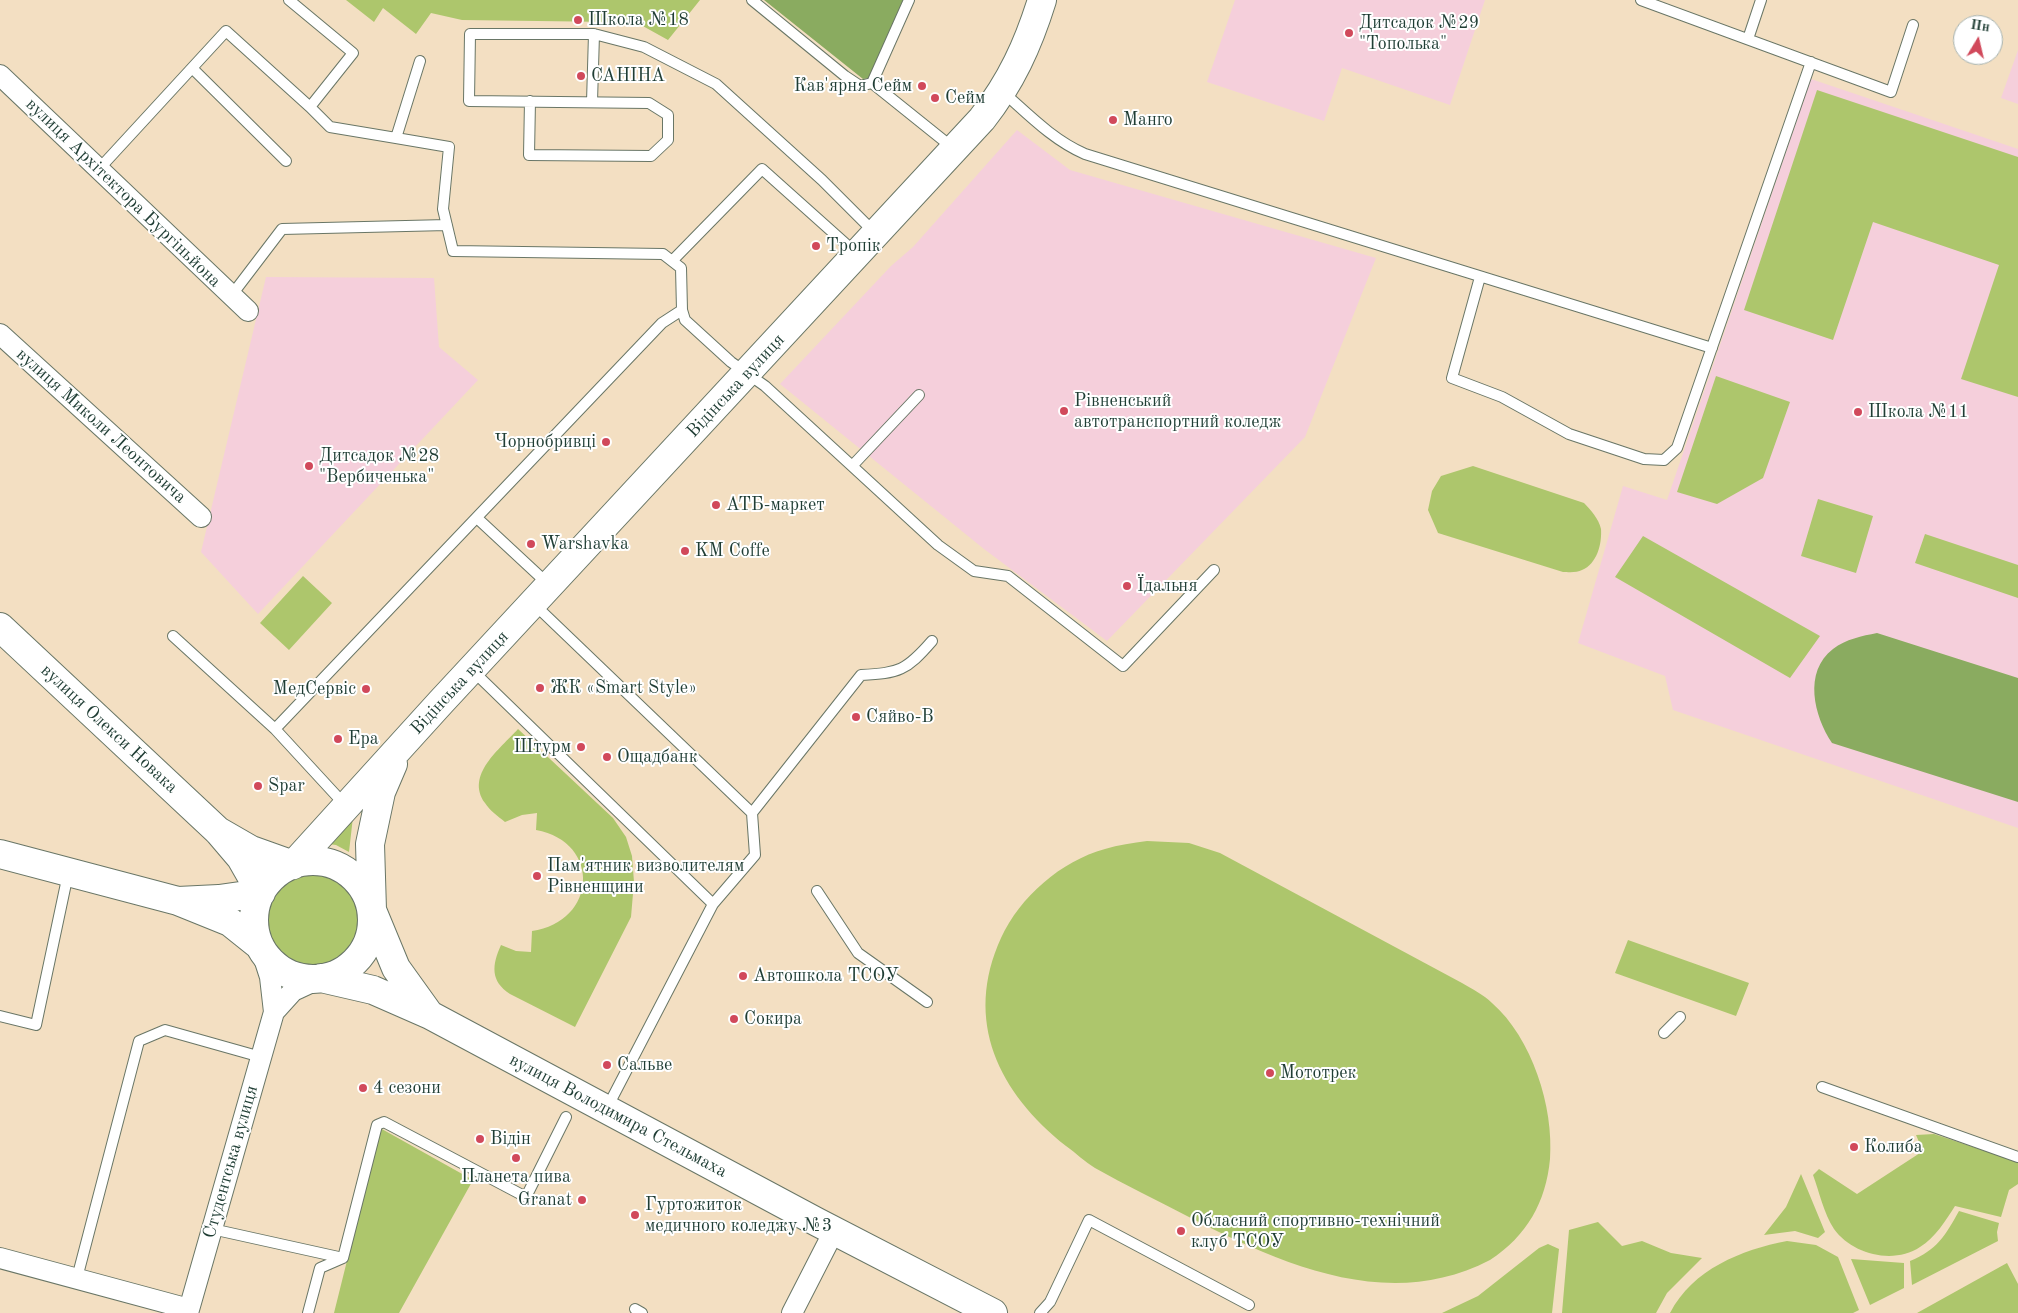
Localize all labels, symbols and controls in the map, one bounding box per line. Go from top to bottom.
place label: Школа №18 [588,9,689,31]
place label: Дитсадок №29 "Тополька" [1359,12,1479,54]
marker: Школа №18 [572,14,584,26]
north arrow [1953,15,2003,65]
text: Пн [1970,18,1991,35]
marker: Дитсадок №29 "Тополька" [1343,27,1355,39]
place label: САНІНА [591,65,665,87]
marker: САНІНА [575,70,587,82]
place label: Кав'ярня Сейм [794,75,912,97]
marker: Кав'ярня Сейм [916,80,928,92]
place label: Сейм [945,87,985,109]
marker: Сейм [929,92,941,104]
street label: вулиця Архітектора Бургіньйона [21,94,225,292]
place label: Манго [1123,109,1173,131]
marker: Манго [1107,114,1119,126]
place label: Тропік [826,235,881,257]
marker: Тропік [810,240,822,252]
street label: Відінська вулиця [682,330,790,442]
street label: вулиця Миколи Леонтовича [11,344,191,508]
place label: Рівненський автотранспортний коледж [1074,390,1281,432]
place label: Школа №11 [1868,401,1969,423]
marker: Рівненський автотранспортний коледж [1058,405,1070,417]
marker: Школа №11 [1852,406,1864,418]
place label: Чорнобривці [494,431,596,453]
marker: Чорнобривці [600,436,612,448]
place label: Дитсадок №28 "Вербиченька" [319,445,439,488]
marker: Дитсадок №28 "Вербиченька" [303,460,315,472]
place label: АТБ-маркет [726,494,825,516]
marker: АТБ-маркет [710,499,722,511]
place label: Warshavka [541,533,629,555]
marker: Warshavka [525,538,537,550]
place label: KM Coffe [695,540,770,562]
marker: KM Coffe [679,545,691,557]
place label: Їдальня [1137,575,1198,597]
marker: Їдальня [1121,580,1133,592]
street label: Відінська вулиця [406,627,514,739]
street label: вулиця Олекси Новака [36,660,182,798]
place label: ЖК «Smart Style» [550,677,697,699]
place label: МедСервіс [273,678,356,700]
marker: ЖК «Smart Style» [534,682,546,694]
marker: МедСервіс [360,683,372,695]
place label: Сяйво-В [866,706,934,728]
marker: Сяйво-В [850,711,862,723]
place label: Ера [348,728,379,750]
marker: Ера [332,733,344,745]
place label: Штурм [513,736,571,758]
marker: Штурм [575,741,587,753]
place label: Ощадбанк [617,746,698,768]
marker: Ощадбанк [601,751,613,763]
place label: Spar [268,775,305,797]
marker: Spar [252,780,264,792]
place label: Пам'ятник визволителям Рівненщини [547,855,744,898]
marker: Пам'ятник визволителям Рівненщини [531,870,543,882]
place label: Автошкола ТСОУ [753,965,899,987]
marker: Автошкола ТСОУ [737,970,749,982]
place label: Сокира [744,1008,802,1030]
marker: Сокира [728,1013,740,1025]
street label: вулиця Володимира Стельмаха [505,1049,731,1183]
place label: Сальве [617,1054,672,1076]
marker: Сальве [601,1059,613,1071]
place label: Мототрек [1280,1062,1357,1084]
marker: Мототрек [1264,1067,1276,1079]
place label: 4 сезони [373,1077,441,1099]
marker: 4 сезони [357,1082,369,1094]
street label: Студентська вулиця [199,1083,263,1241]
place label: Відін [490,1128,531,1150]
marker: Відін [474,1133,486,1145]
place label: Колиба [1864,1136,1923,1158]
marker: Колиба [1848,1141,1860,1153]
marker: Планета пива [510,1152,522,1164]
place label: Планета пива [461,1166,571,1188]
place label: Granat [518,1189,572,1211]
marker: Granat [576,1194,588,1206]
place label: Гуртожиток медичного коледжу №3 [645,1194,832,1236]
marker: Гуртожиток медичного коледжу №3 [629,1209,641,1221]
place label: Обласний спортивно-технічний клуб ТСОУ [1191,1210,1440,1252]
marker: Обласний спортивно-технічний клуб ТСОУ [1175,1225,1187,1237]

